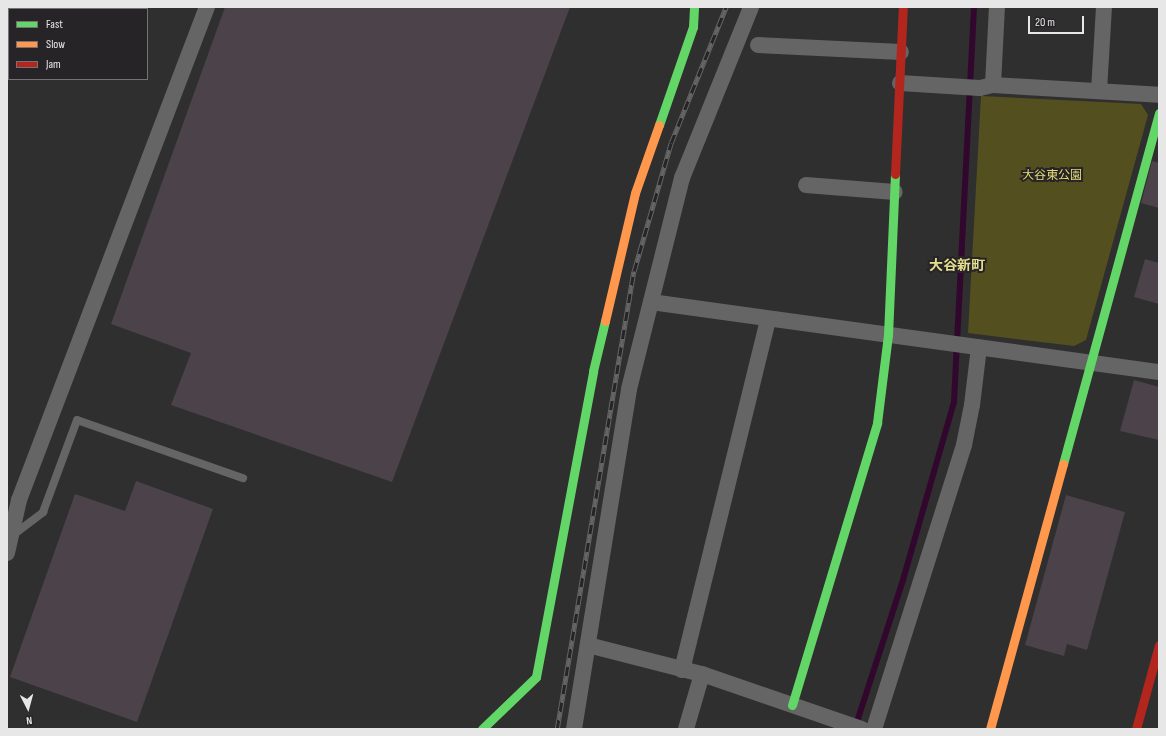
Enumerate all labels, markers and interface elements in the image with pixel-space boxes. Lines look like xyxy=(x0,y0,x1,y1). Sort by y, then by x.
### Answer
legend xyxy=(8,8,148,80)
scale bar xyxy=(1030,8,1086,34)
text: 20 m xyxy=(1035,15,1055,30)
text: Fast xyxy=(46,17,63,32)
text: Slow xyxy=(46,37,65,52)
text: Jam xyxy=(46,57,61,72)
park label: 大谷東公園 xyxy=(1022,169,1082,183)
district label: 大谷新町 xyxy=(929,258,985,274)
north arrow xyxy=(8,688,48,728)
text: N xyxy=(26,714,33,727)

